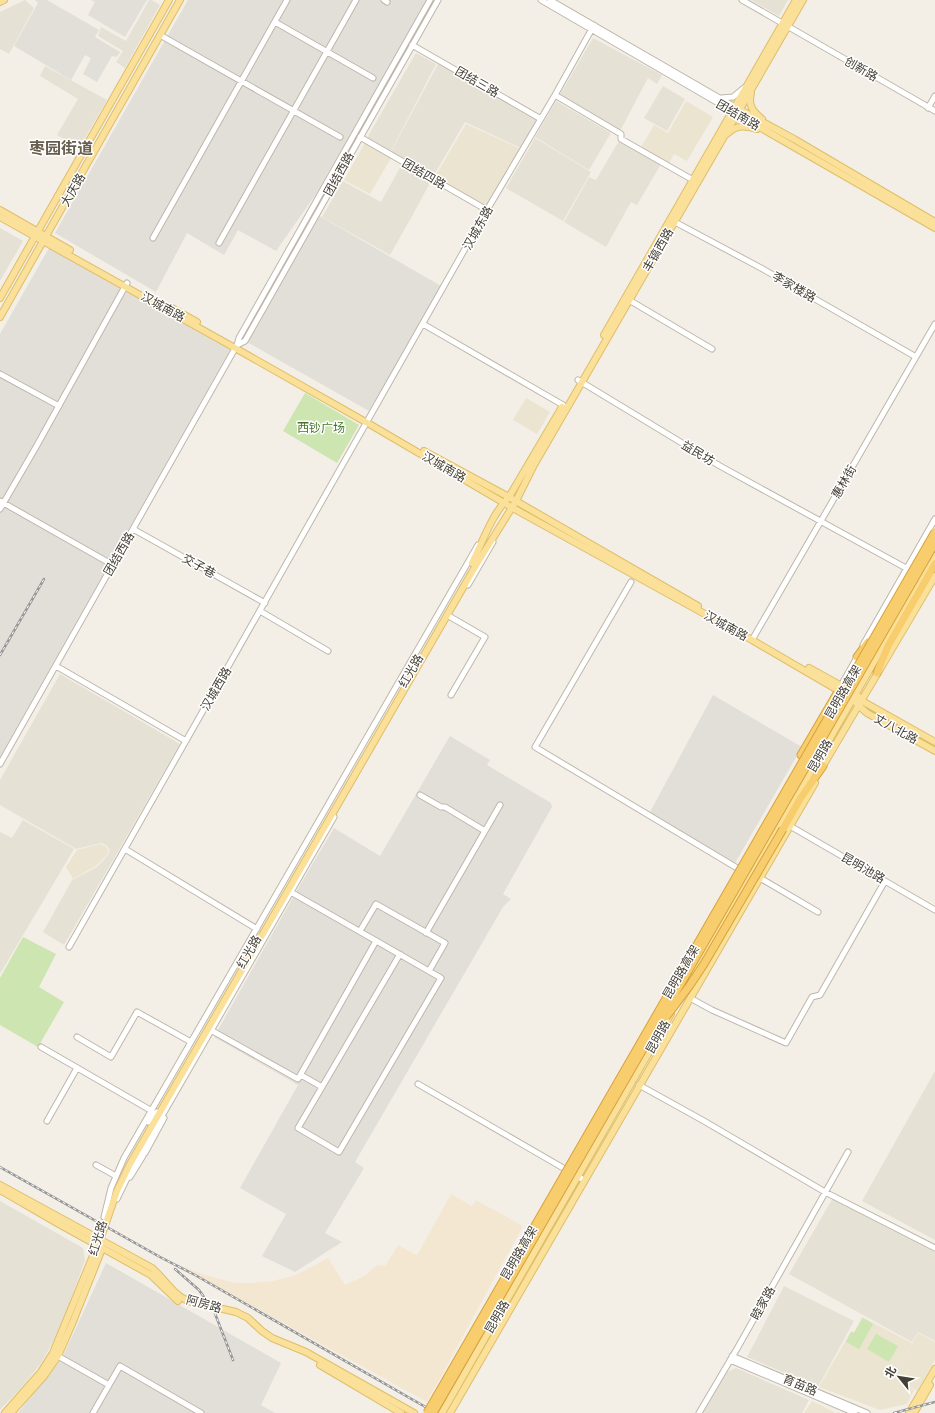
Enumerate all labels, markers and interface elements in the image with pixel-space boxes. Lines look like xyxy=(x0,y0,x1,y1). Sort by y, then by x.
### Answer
street label: 创新路 xyxy=(842,54,880,84)
street label: 团结三路 xyxy=(453,64,501,100)
street label: 团结南路 xyxy=(714,97,762,133)
district label: 枣园街道 xyxy=(29,139,93,158)
street label: 团结西路 xyxy=(321,150,357,198)
street label: 团结四路 xyxy=(400,156,448,192)
street label: 大庆路 xyxy=(58,171,88,209)
street label: 汉城东路 xyxy=(460,204,496,252)
street label: 丰镐西路 xyxy=(640,226,676,274)
street label: 李家楼路 xyxy=(770,269,818,305)
street label: 汉城南路 xyxy=(139,289,187,325)
park label: 西钞广场 xyxy=(297,421,345,435)
street label: 益民坊 xyxy=(679,438,717,468)
street label: 汉城南路 xyxy=(420,449,468,485)
street label: 惠林街 xyxy=(829,463,859,501)
street label: 团结西路 xyxy=(101,530,137,578)
street label: 交子巷 xyxy=(180,551,218,581)
street label: 汉城南路 xyxy=(702,608,750,644)
street label: 红光路 xyxy=(396,652,426,690)
street label: 昆明路高架 xyxy=(822,663,864,721)
street label: 汉城西路 xyxy=(198,665,234,713)
street label: 丈八北路 xyxy=(872,711,920,747)
street label: 昆明路 xyxy=(805,737,835,775)
street label: 昆明池路 xyxy=(839,850,887,886)
street label: 红光路 xyxy=(234,933,264,971)
street label: 昆明路高架 xyxy=(660,943,702,1001)
street label: 昆明路 xyxy=(643,1018,673,1056)
street label: 红光路 xyxy=(86,1219,110,1257)
street label: 昆明路高架 xyxy=(498,1224,540,1282)
street label: 睦家路 xyxy=(748,1284,778,1322)
street label: 阿房路 xyxy=(185,1293,223,1315)
street label: 昆明路 xyxy=(482,1298,512,1336)
north arrow xyxy=(879,1357,919,1397)
text: 北 xyxy=(882,1364,899,1380)
street label: 育苗路 xyxy=(781,1372,819,1398)

